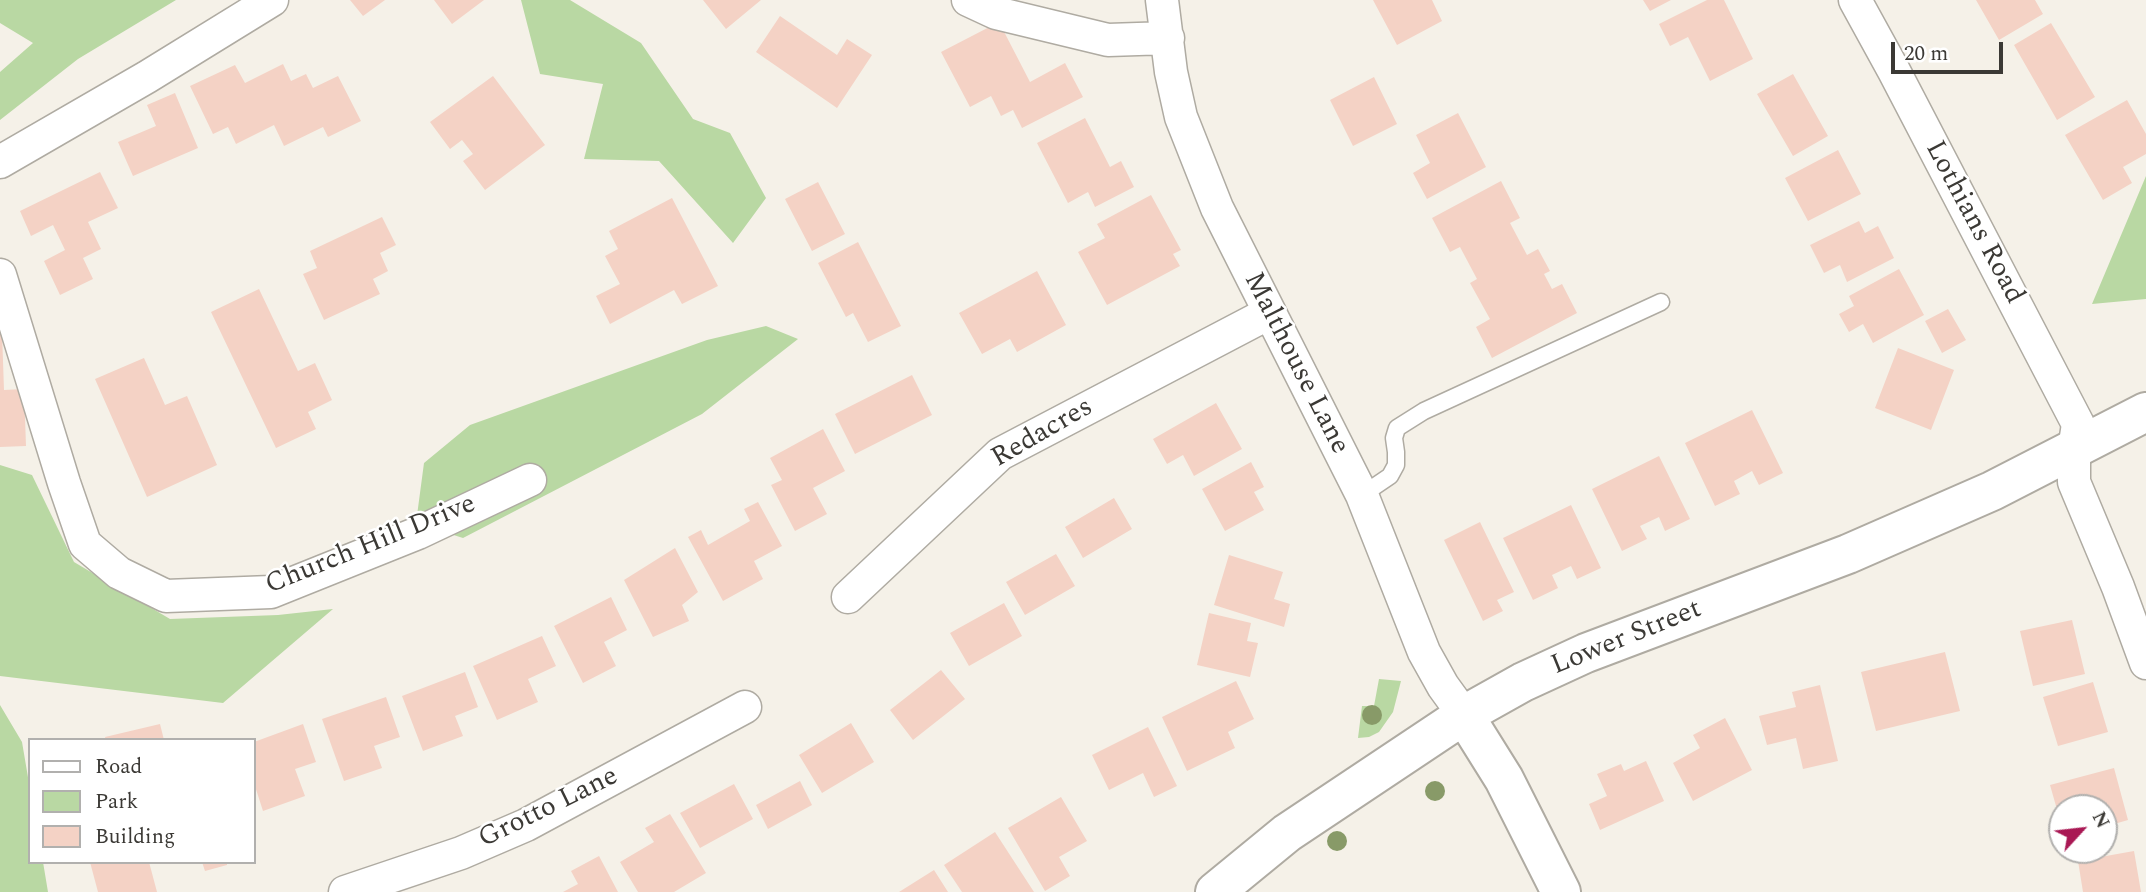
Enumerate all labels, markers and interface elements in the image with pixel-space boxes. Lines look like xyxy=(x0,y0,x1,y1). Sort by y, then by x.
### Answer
scale bar xyxy=(1894,28,2006,72)
text: 20 m xyxy=(1904,38,1948,70)
street label: Lothians Road xyxy=(1916,136,2030,310)
street label: Malthouse Lane xyxy=(1235,267,1355,461)
street label: Redacres xyxy=(986,392,1100,476)
street label: Church Hill Drive xyxy=(261,489,481,603)
street label: Lower Street xyxy=(1547,594,1707,684)
legend xyxy=(28,738,256,864)
text: Road xyxy=(95,751,142,783)
street label: Grotto Lane xyxy=(474,761,624,857)
text: Park xyxy=(95,786,138,818)
north arrow xyxy=(2048,794,2118,864)
text: N xyxy=(2084,807,2117,834)
text: Building xyxy=(95,821,175,853)

